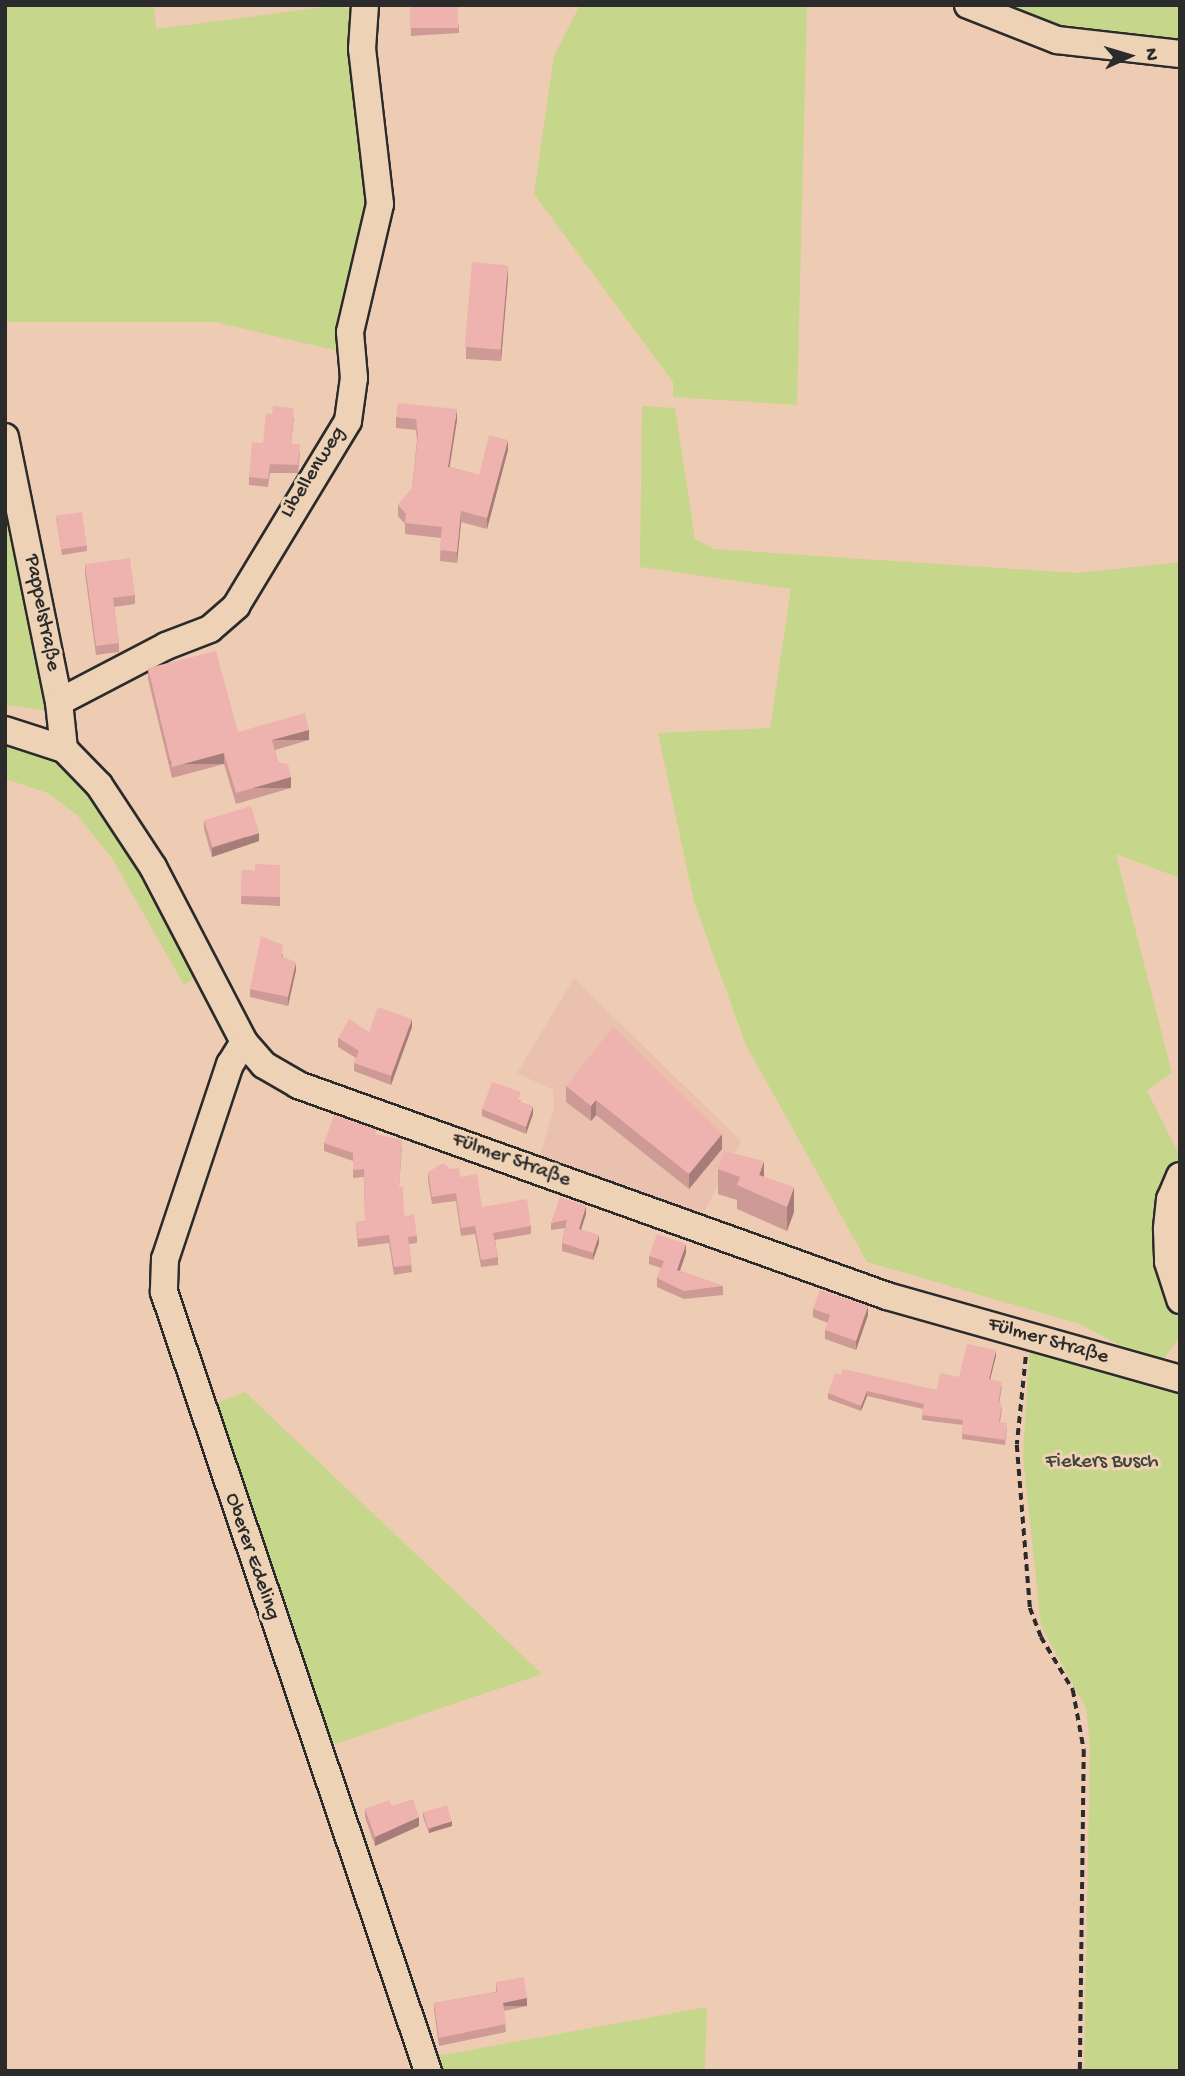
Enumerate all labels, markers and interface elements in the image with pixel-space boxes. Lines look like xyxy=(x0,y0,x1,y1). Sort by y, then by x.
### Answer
north arrow xyxy=(1094,21,1164,91)
text: N xyxy=(1139,48,1162,61)
street label: Libellenweg xyxy=(276,423,352,523)
street label: Pappelstraße xyxy=(17,552,65,674)
street label: Fülmer Straße xyxy=(448,1128,574,1194)
street label: Fülmer Straße xyxy=(985,1313,1111,1371)
park label: Fiekers Busch xyxy=(1045,1450,1159,1476)
street label: Oberer Edeling xyxy=(218,1490,284,1624)

